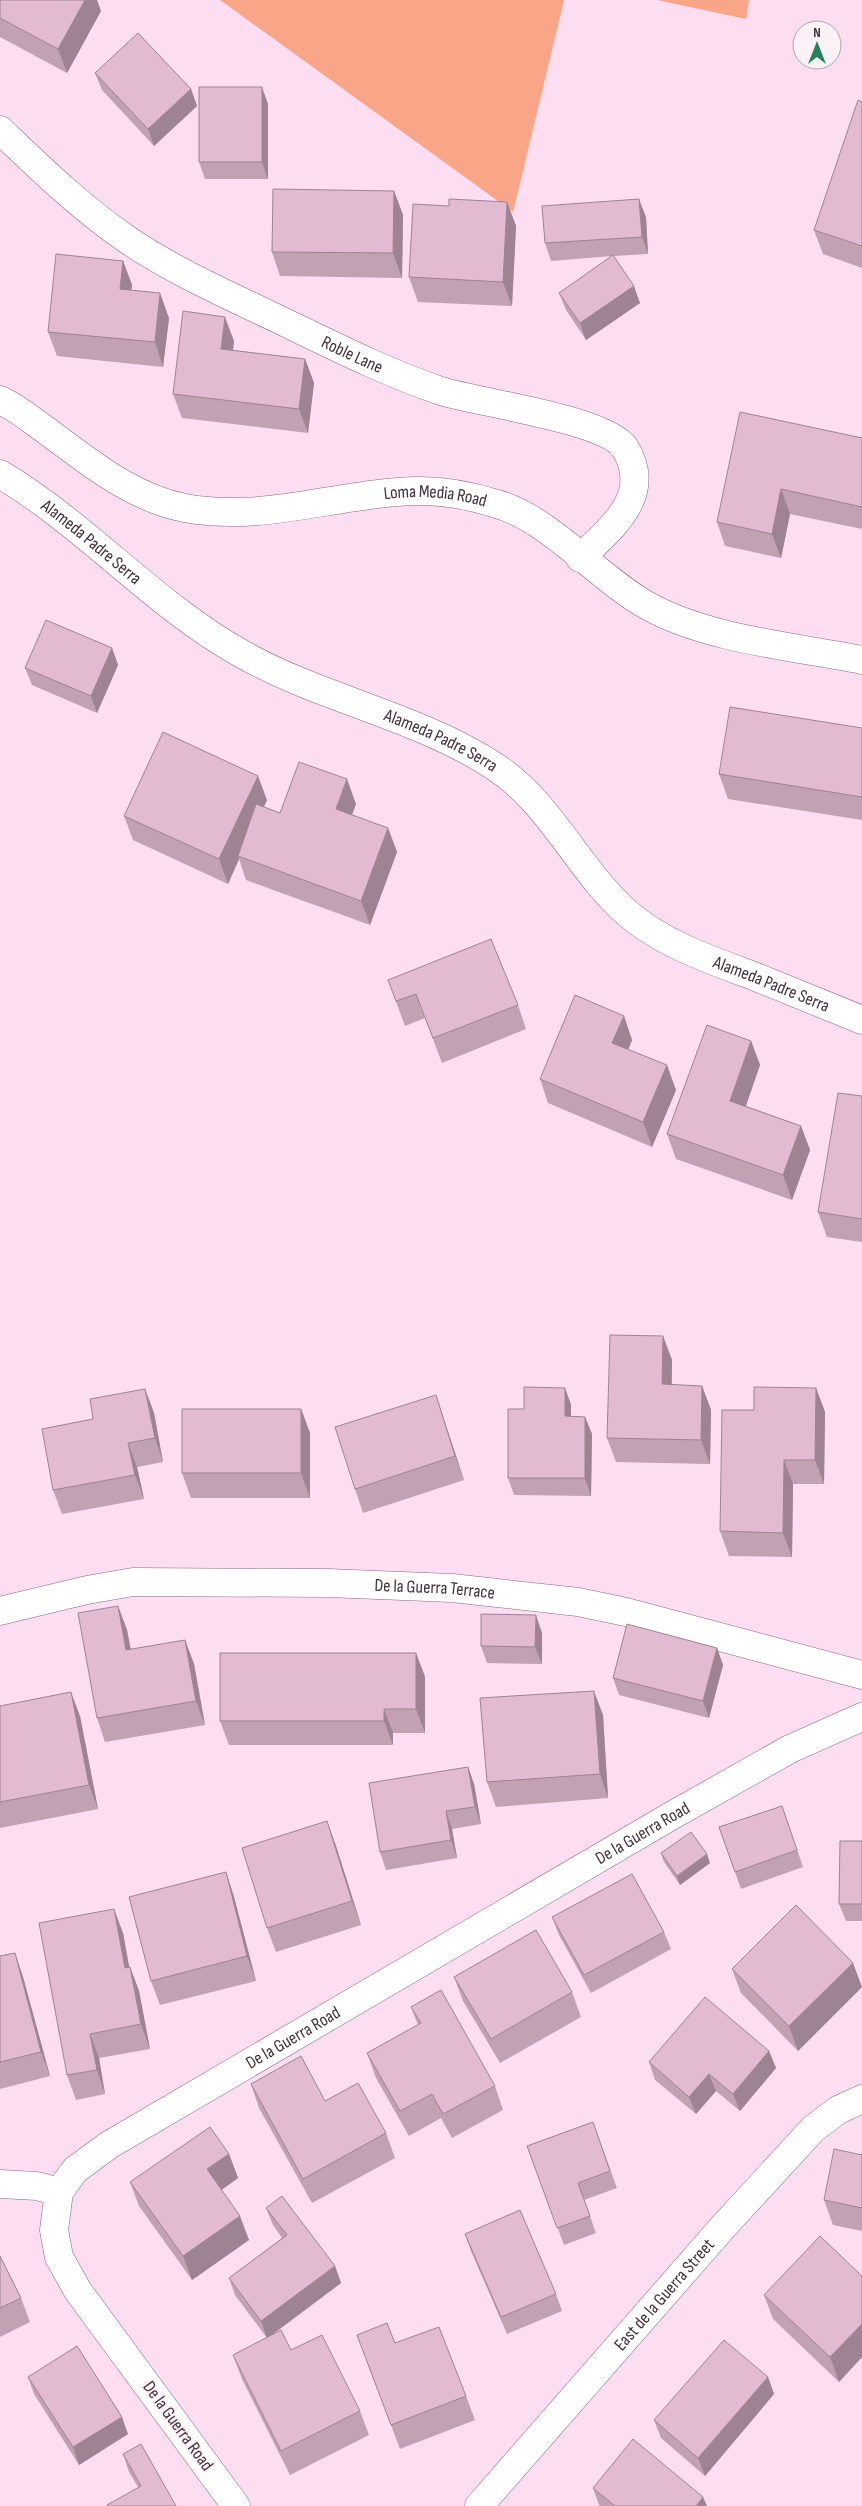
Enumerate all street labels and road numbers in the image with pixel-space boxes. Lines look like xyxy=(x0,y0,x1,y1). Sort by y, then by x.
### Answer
street label: Roble Lane xyxy=(318,331,386,378)
street label: Loma Media Road xyxy=(383,480,489,511)
street label: Alameda Padre Serra xyxy=(37,494,146,589)
street label: Alameda Padre Serra xyxy=(380,704,502,776)
street label: Alameda Padre Serra xyxy=(710,951,833,1016)
street label: De la Guerra Terrace xyxy=(374,1574,496,1603)
street label: De la Guerra Road xyxy=(591,1797,693,1869)
street label: De la Guerra Road xyxy=(242,2002,344,2073)
street label: East de la Guerra Street xyxy=(609,2234,719,2355)
street label: De la Guerra Road xyxy=(138,2377,218,2475)

